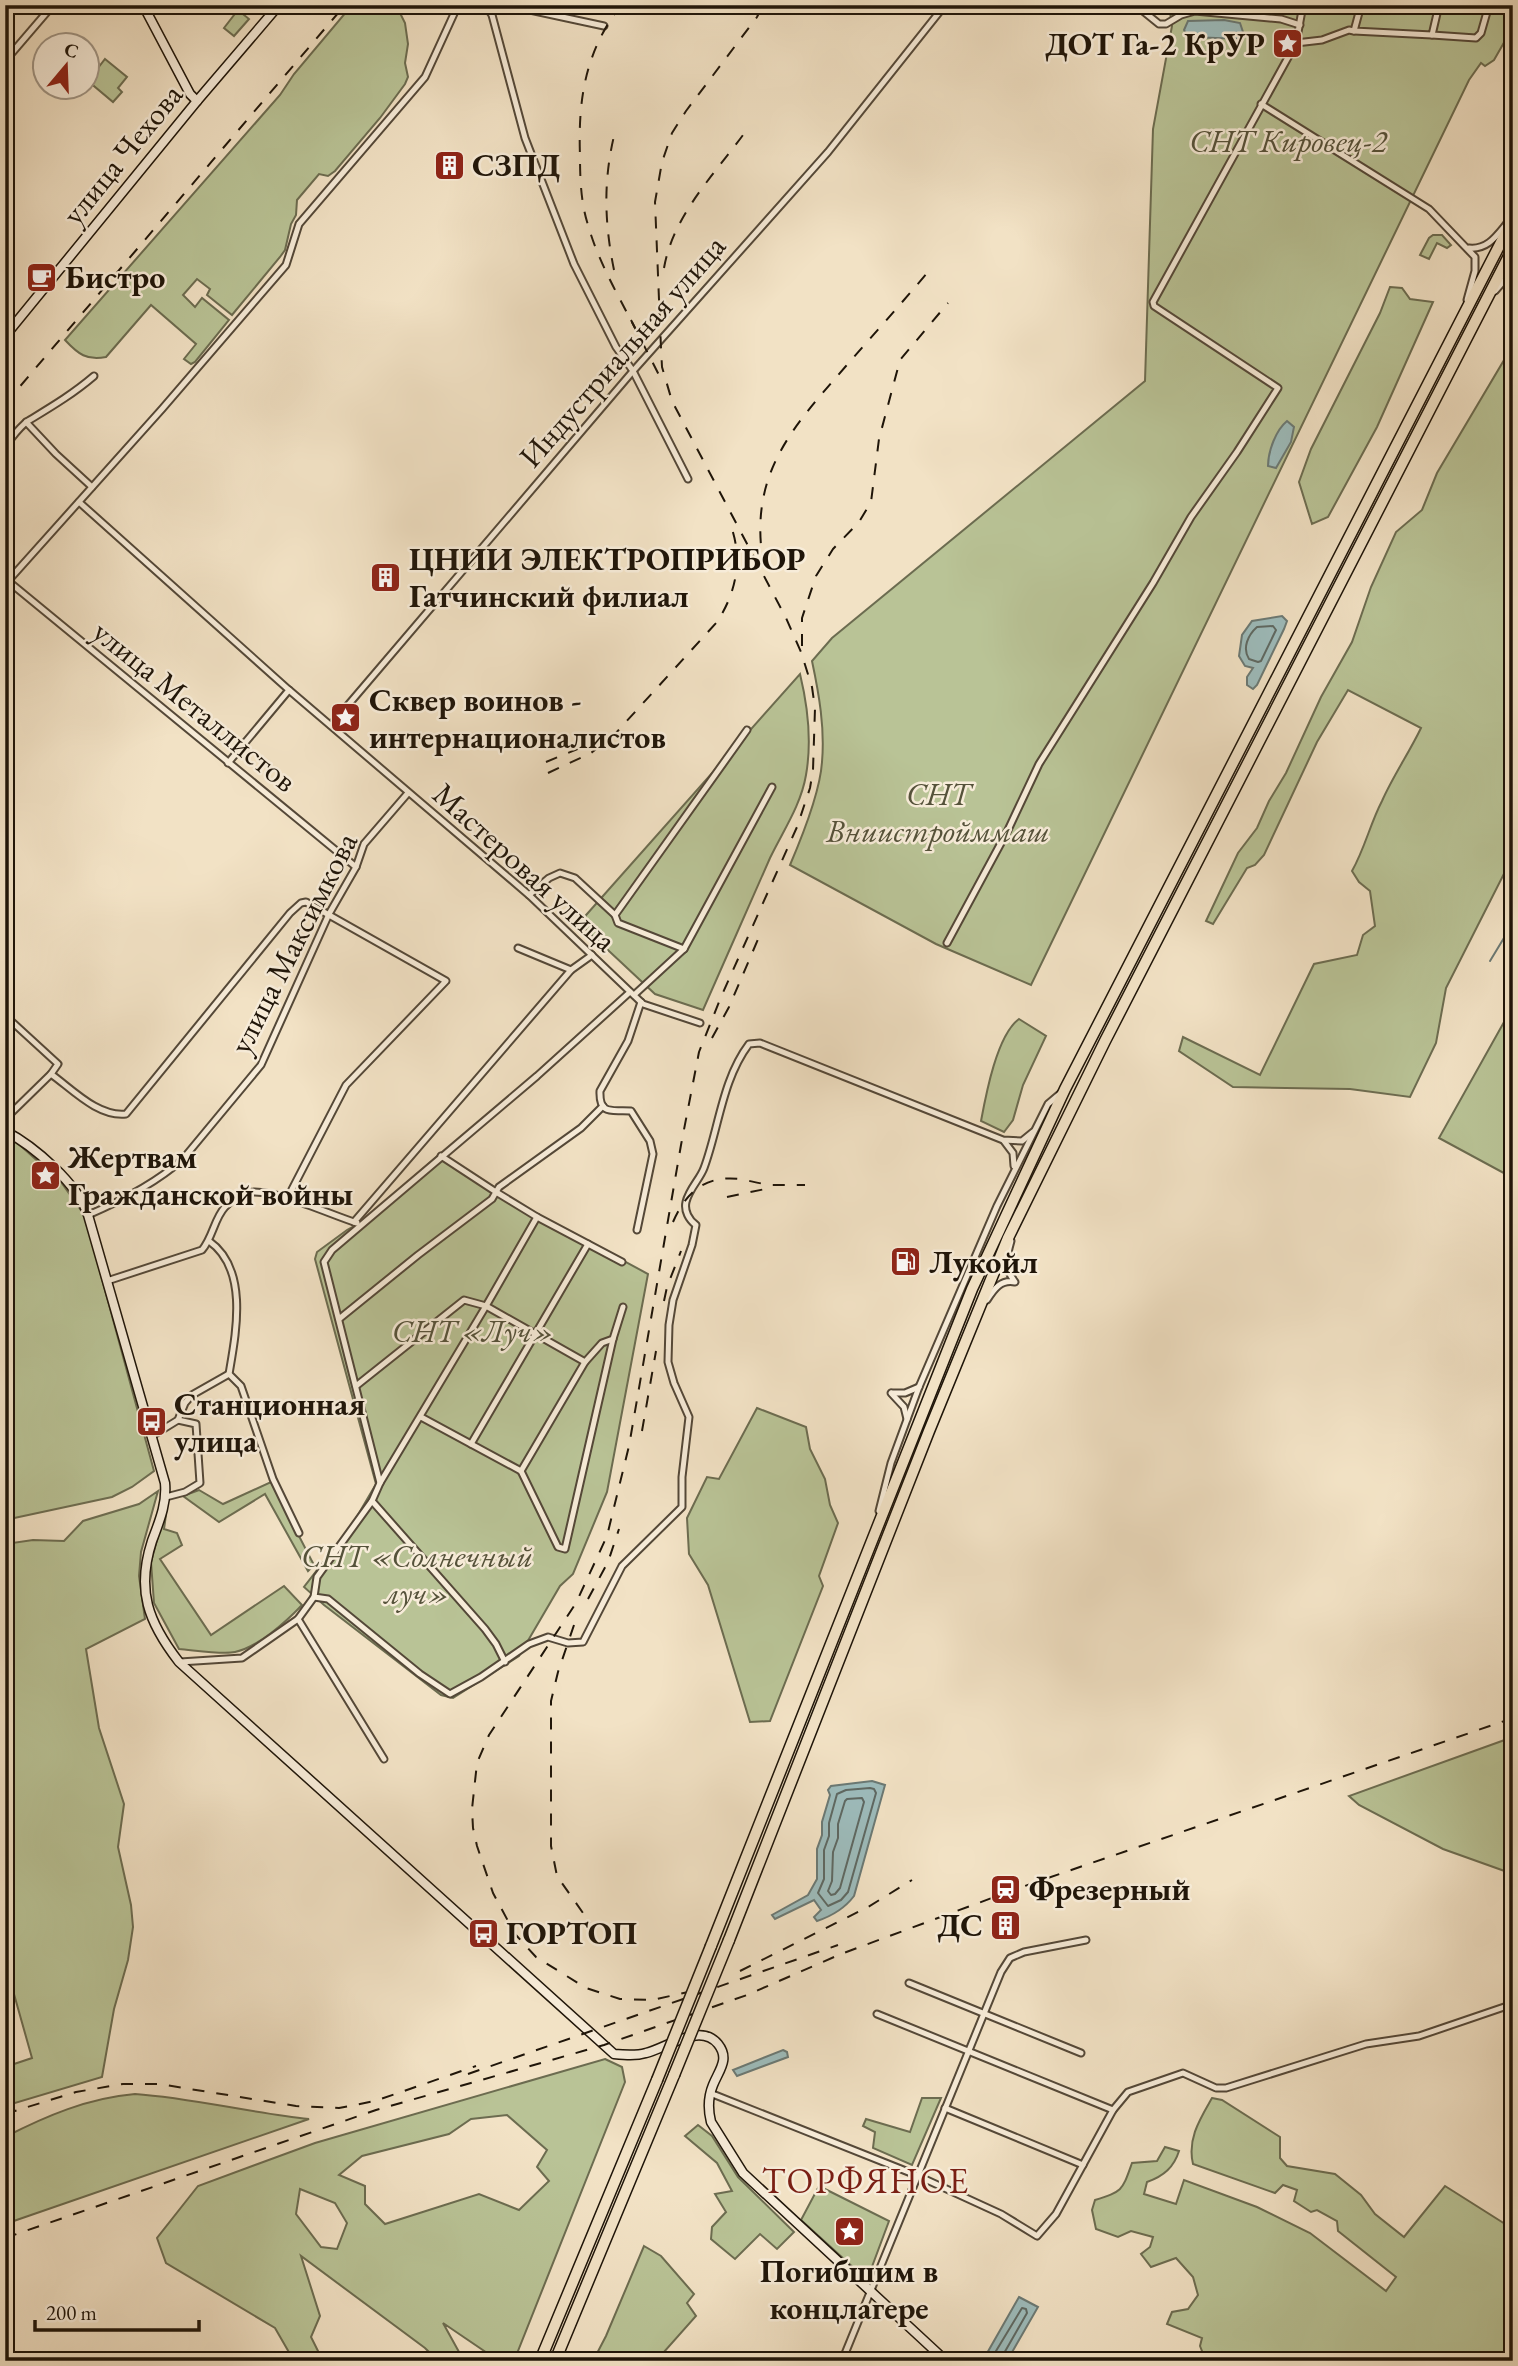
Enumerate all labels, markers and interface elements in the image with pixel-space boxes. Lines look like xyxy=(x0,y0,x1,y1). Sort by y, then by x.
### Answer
place label: ДОТ Га-2 КрУР xyxy=(1045,23,1265,65)
place icon: ДОТ Га-2 КрУР xyxy=(1271,27,1305,61)
north arrow xyxy=(32,32,102,102)
text: С xyxy=(61,36,82,64)
street label: улица Чехова xyxy=(52,75,192,233)
park label: СНТ Кировец-2 xyxy=(1189,120,1388,162)
place label: СЗПД xyxy=(472,144,560,186)
building icon: СЗПД xyxy=(432,148,466,182)
street label: Индустриальная улица xyxy=(509,226,735,476)
place label: Бистро xyxy=(65,256,165,298)
cafe icon: Бистро xyxy=(25,260,59,294)
place label: ЦНИИ ЭЛЕКТРОПРИБОР Гатчинский филиал xyxy=(409,538,805,617)
building icon: ЦНИИ ЭЛЕКТРОПРИБОР Гатчинский филиал xyxy=(369,560,403,594)
street label: улица Металлистов xyxy=(84,611,306,801)
place label: Сквер воинов - интернационалистов xyxy=(369,679,666,758)
place icon: Сквер воинов - интернационалистов xyxy=(329,701,363,735)
street label: Мастеровая улица xyxy=(424,773,626,961)
park label: СНТ Вниистройммаш xyxy=(825,773,1050,852)
street label: улица Максимкова xyxy=(219,825,367,1061)
place label: Жертвам Гражданской войны xyxy=(67,1136,353,1215)
place icon: Жертвам Гражданской войны xyxy=(28,1158,62,1192)
place label: Лукойл xyxy=(929,1241,1038,1283)
fuel station icon: Лукойл xyxy=(889,1245,923,1279)
park label: СНТ «Луч» xyxy=(392,1310,554,1352)
place label: Станционная улица xyxy=(174,1383,365,1462)
bus stop icon: Станционная улица xyxy=(134,1405,168,1439)
park label: СНТ «Солнечный луч» xyxy=(301,1535,533,1614)
place label: Фрезерный xyxy=(1029,1868,1190,1910)
station icon: Фрезерный xyxy=(989,1872,1023,1906)
place label: ДС xyxy=(937,1904,983,1946)
building icon: ДС xyxy=(989,1908,1023,1942)
place label: ГОРТОП xyxy=(506,1912,637,1954)
bus stop icon: ГОРТОП xyxy=(466,1916,500,1950)
district label: ТОРФЯНОЕ xyxy=(762,2158,970,2203)
place icon: Погибшим в концлагере xyxy=(832,2215,866,2249)
place label: Погибшим в концлагере xyxy=(760,2250,938,2329)
scale bar xyxy=(35,2289,200,2333)
text: 200 m xyxy=(46,2299,97,2326)

